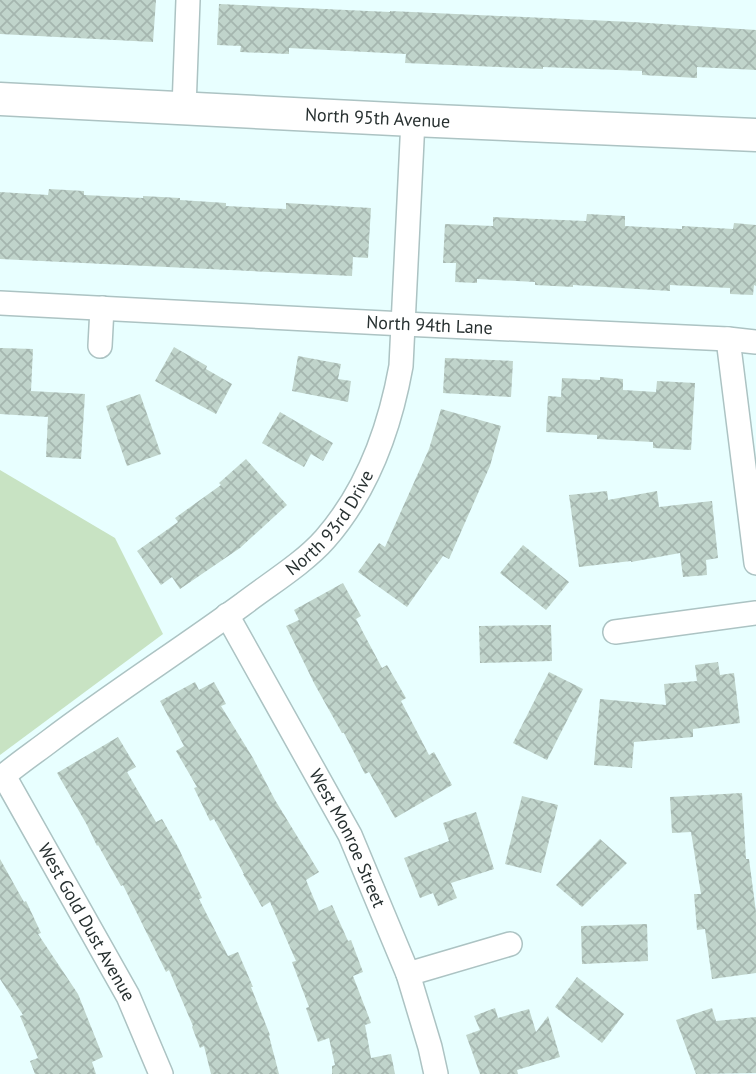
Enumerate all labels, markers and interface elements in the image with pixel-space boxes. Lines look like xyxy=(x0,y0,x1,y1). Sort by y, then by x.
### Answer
street label: North 95th Avenue xyxy=(304,103,451,133)
street label: North 94th Lane xyxy=(366,310,493,339)
street label: North 93rd Drive xyxy=(281,466,378,580)
street label: West Monroe Street xyxy=(304,765,391,911)
street label: West Gold Dust Avenue xyxy=(33,839,141,1005)

